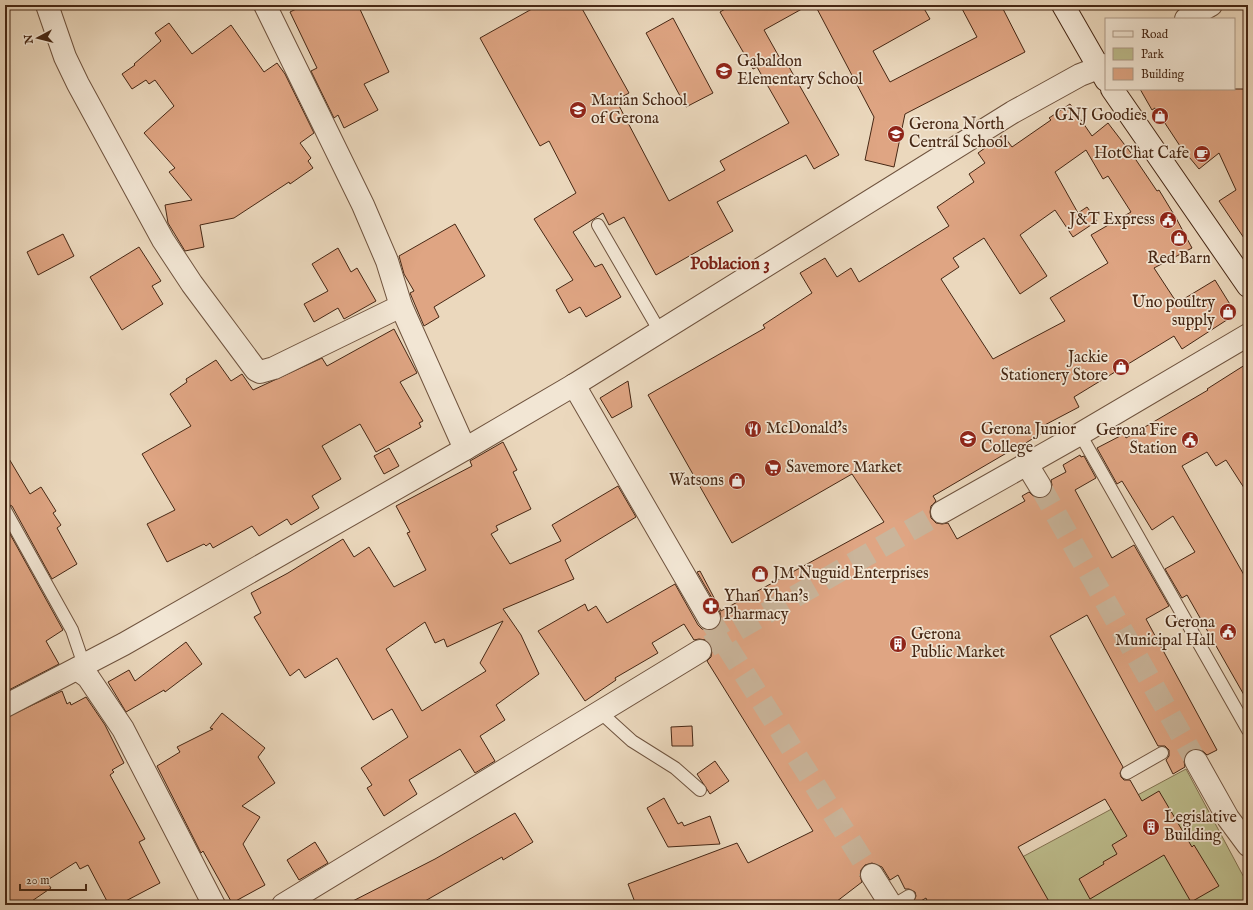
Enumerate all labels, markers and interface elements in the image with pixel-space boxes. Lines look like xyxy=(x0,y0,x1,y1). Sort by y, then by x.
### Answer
north arrow xyxy=(18,18,58,58)
legend xyxy=(1105,18,1235,90)
text: Road xyxy=(1141,27,1169,42)
text: N xyxy=(21,33,37,46)
text: Park xyxy=(1141,47,1164,62)
place label: Gabaldon Elementary School xyxy=(737,52,863,90)
school or university icon: Gabaldon Elementary School xyxy=(714,61,734,81)
text: Building xyxy=(1141,67,1185,82)
place label: Marian School of Gerona xyxy=(591,91,688,129)
school or university icon: Marian School of Gerona xyxy=(568,100,588,120)
place label: GNJ Goodies xyxy=(1055,106,1147,126)
shop icon: GNJ Goodies xyxy=(1150,106,1170,126)
place label: Gerona North Central School xyxy=(909,115,1008,153)
school or university icon: Gerona North Central School xyxy=(886,124,906,144)
place label: HotChat Cafe xyxy=(1094,144,1189,164)
cafe icon: HotChat Cafe xyxy=(1192,144,1212,164)
place label: J&T Express xyxy=(1067,210,1155,230)
public building icon: J&T Express xyxy=(1158,210,1178,230)
shop icon: Red Barn xyxy=(1169,228,1189,248)
place label: Red Barn xyxy=(1147,249,1211,269)
district label: Poblacion 3 xyxy=(690,254,770,275)
place label: Uno poultry supply xyxy=(1132,293,1215,331)
shop icon: Uno poultry supply xyxy=(1218,302,1238,322)
place label: Jackie Stationery Store xyxy=(1001,348,1108,386)
shop icon: Jackie Stationery Store xyxy=(1111,357,1131,377)
restaurant icon: McDonald's xyxy=(743,419,763,439)
place label: McDonald's xyxy=(766,419,848,439)
place label: Gerona Junior College xyxy=(981,420,1076,458)
place label: Gerona Fire Station xyxy=(1096,421,1177,459)
school or university icon: Gerona Junior College xyxy=(958,429,978,449)
public building icon: Gerona Fire Station xyxy=(1180,430,1200,450)
supermarket icon: Savemore Market xyxy=(763,458,783,478)
place label: Savemore Market xyxy=(786,458,902,478)
place label: Watsons xyxy=(669,471,724,491)
shop icon: Watsons xyxy=(727,471,747,491)
shop icon: JM Nuguid Enterprises xyxy=(750,564,770,584)
place label: JM Nuguid Enterprises xyxy=(771,564,929,584)
place label: Yhan Yhan's Pharmacy xyxy=(724,587,809,625)
pharmacy icon: Yhan Yhan's Pharmacy xyxy=(701,596,721,616)
place label: Gerona Municipal Hall xyxy=(1115,613,1216,651)
public building icon: Gerona Municipal Hall xyxy=(1218,622,1238,642)
place label: Gerona Public Market xyxy=(911,625,1006,663)
building icon: Gerona Public Market xyxy=(888,634,908,654)
place label: Legislative Building xyxy=(1164,808,1237,846)
building icon: Legislative Building xyxy=(1141,817,1161,837)
scale bar xyxy=(20,866,86,892)
text: 20 m xyxy=(26,873,49,888)

